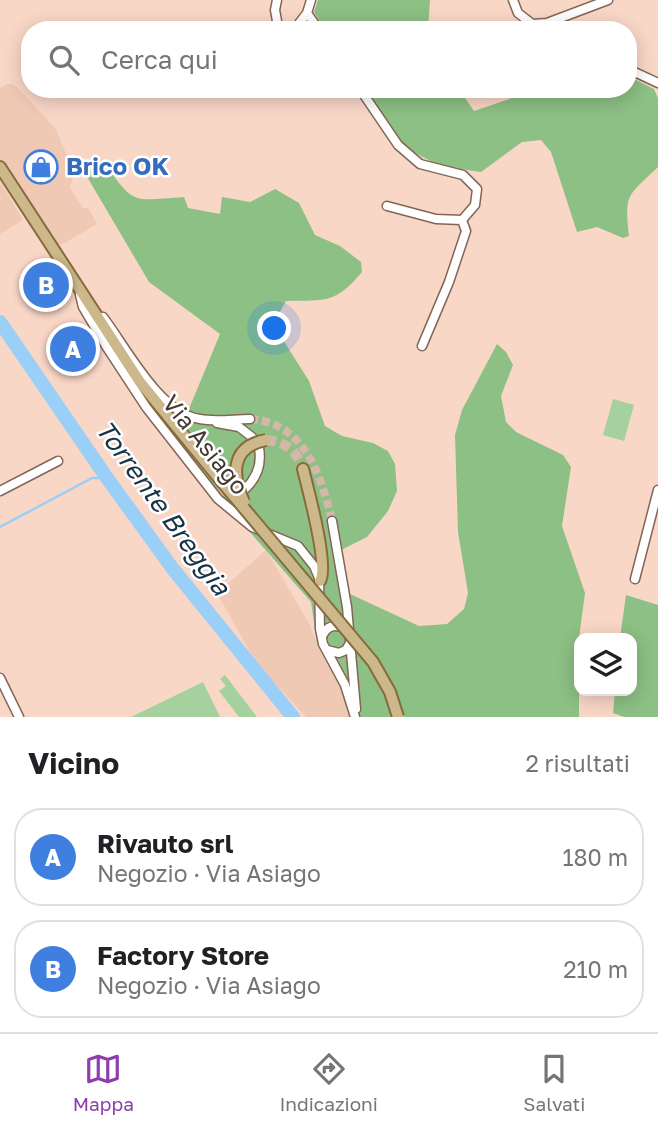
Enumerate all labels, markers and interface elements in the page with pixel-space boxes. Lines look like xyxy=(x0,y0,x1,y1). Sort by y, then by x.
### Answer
search box xyxy=(21,21,637,98)
icon: search xyxy=(45,41,83,79)
text: Cerca qui xyxy=(101,44,218,75)
shop icon: Brico OK xyxy=(22,148,60,186)
place label: Brico OK xyxy=(66,151,170,180)
pin: B xyxy=(23,259,69,311)
your location xyxy=(257,311,291,345)
pin: A xyxy=(50,323,96,375)
street label: Via Asiago xyxy=(157,388,255,500)
water label: Torrente Breggia xyxy=(90,414,238,602)
map controls xyxy=(574,633,637,696)
button: layers xyxy=(574,633,637,696)
text: Vicino xyxy=(28,745,119,781)
text: 2 risultati xyxy=(525,749,630,777)
text: Rivauto srl xyxy=(97,828,233,859)
text: A xyxy=(45,843,61,871)
text: 180 m xyxy=(562,843,628,871)
text: Negozio · Via Asiago xyxy=(97,859,321,887)
text: Factory Store xyxy=(97,940,269,971)
text: B xyxy=(45,955,61,983)
text: 210 m xyxy=(563,955,628,983)
text: Negozio · Via Asiago xyxy=(97,971,321,999)
tab: Mappa xyxy=(73,1050,134,1115)
tab: Indicazioni xyxy=(279,1050,378,1115)
tab: Salvati xyxy=(523,1050,585,1115)

